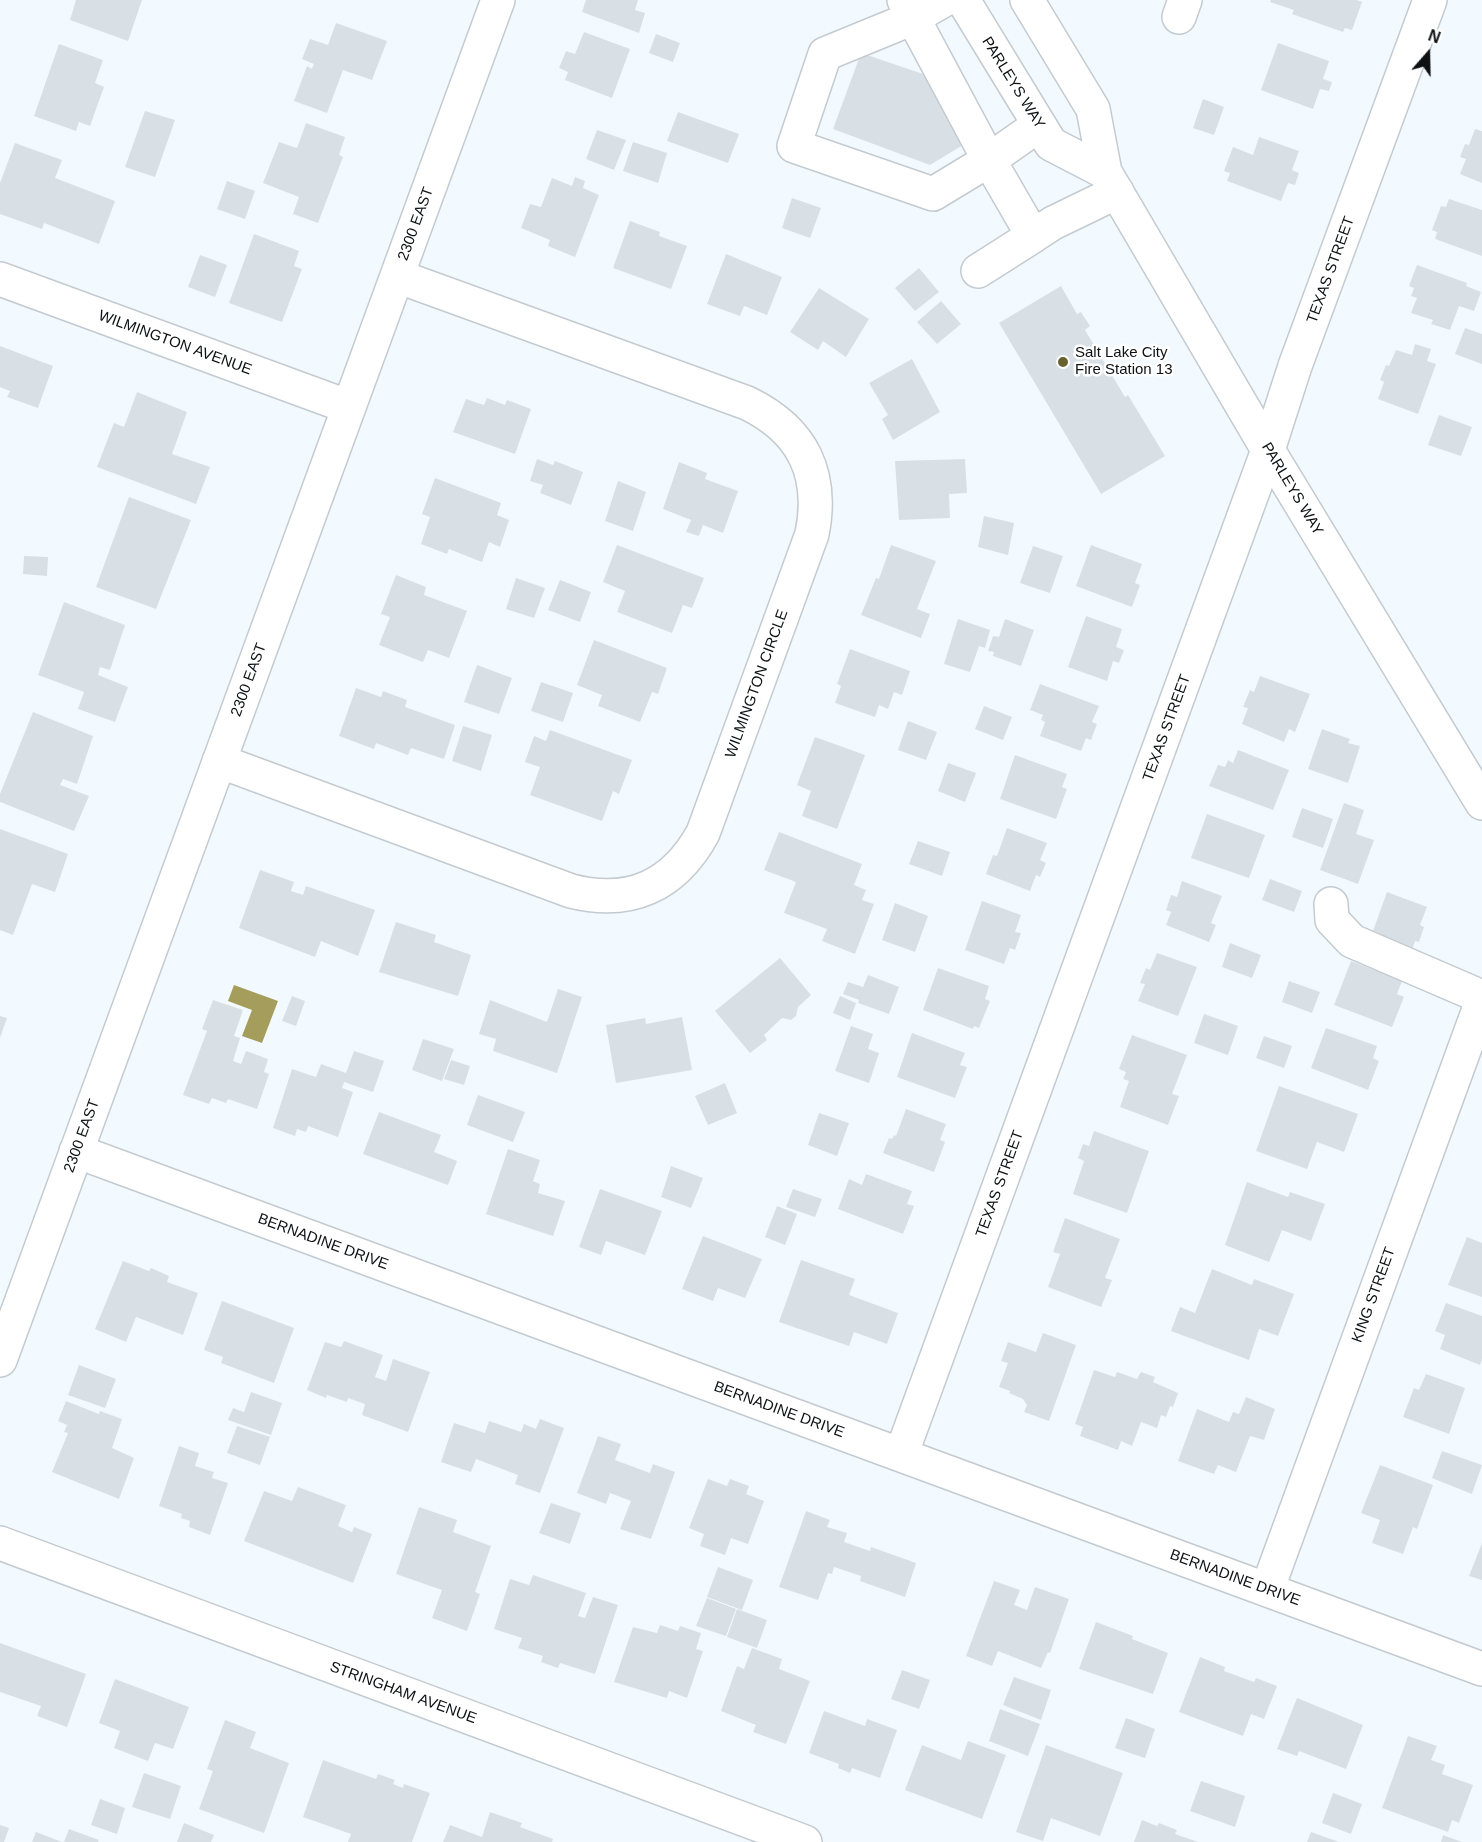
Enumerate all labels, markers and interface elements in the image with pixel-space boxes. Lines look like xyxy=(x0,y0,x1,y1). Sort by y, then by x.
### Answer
north arrow xyxy=(1398,24,1458,84)
text: N xyxy=(1426,27,1443,47)
street label: PARLEYS WAY xyxy=(978,34,1048,132)
street label: 2300 EAST xyxy=(394,185,438,263)
street label: TEXAS STREET xyxy=(1303,214,1359,326)
street label: WILMINGTON AVENUE xyxy=(96,307,254,379)
place label: Salt Lake City Fire Station 13 xyxy=(1075,344,1173,379)
marker: Salt Lake City Fire Station 13 xyxy=(1056,355,1070,369)
street label: PARLEYS WAY xyxy=(1257,439,1327,539)
street label: WILMINGTON CIRCLE xyxy=(722,607,792,761)
street label: 2300 EAST xyxy=(227,641,271,719)
street label: TEXAS STREET xyxy=(1139,672,1195,784)
street label: 2300 EAST xyxy=(60,1097,104,1175)
street label: TEXAS STREET xyxy=(972,1128,1028,1240)
street label: BERNADINE DRIVE xyxy=(255,1210,391,1274)
street label: KING STREET xyxy=(1348,1245,1400,1345)
street label: BERNADINE DRIVE xyxy=(711,1378,847,1442)
street label: BERNADINE DRIVE xyxy=(1167,1546,1303,1610)
street label: STRINGHAM AVENUE xyxy=(327,1658,479,1728)

